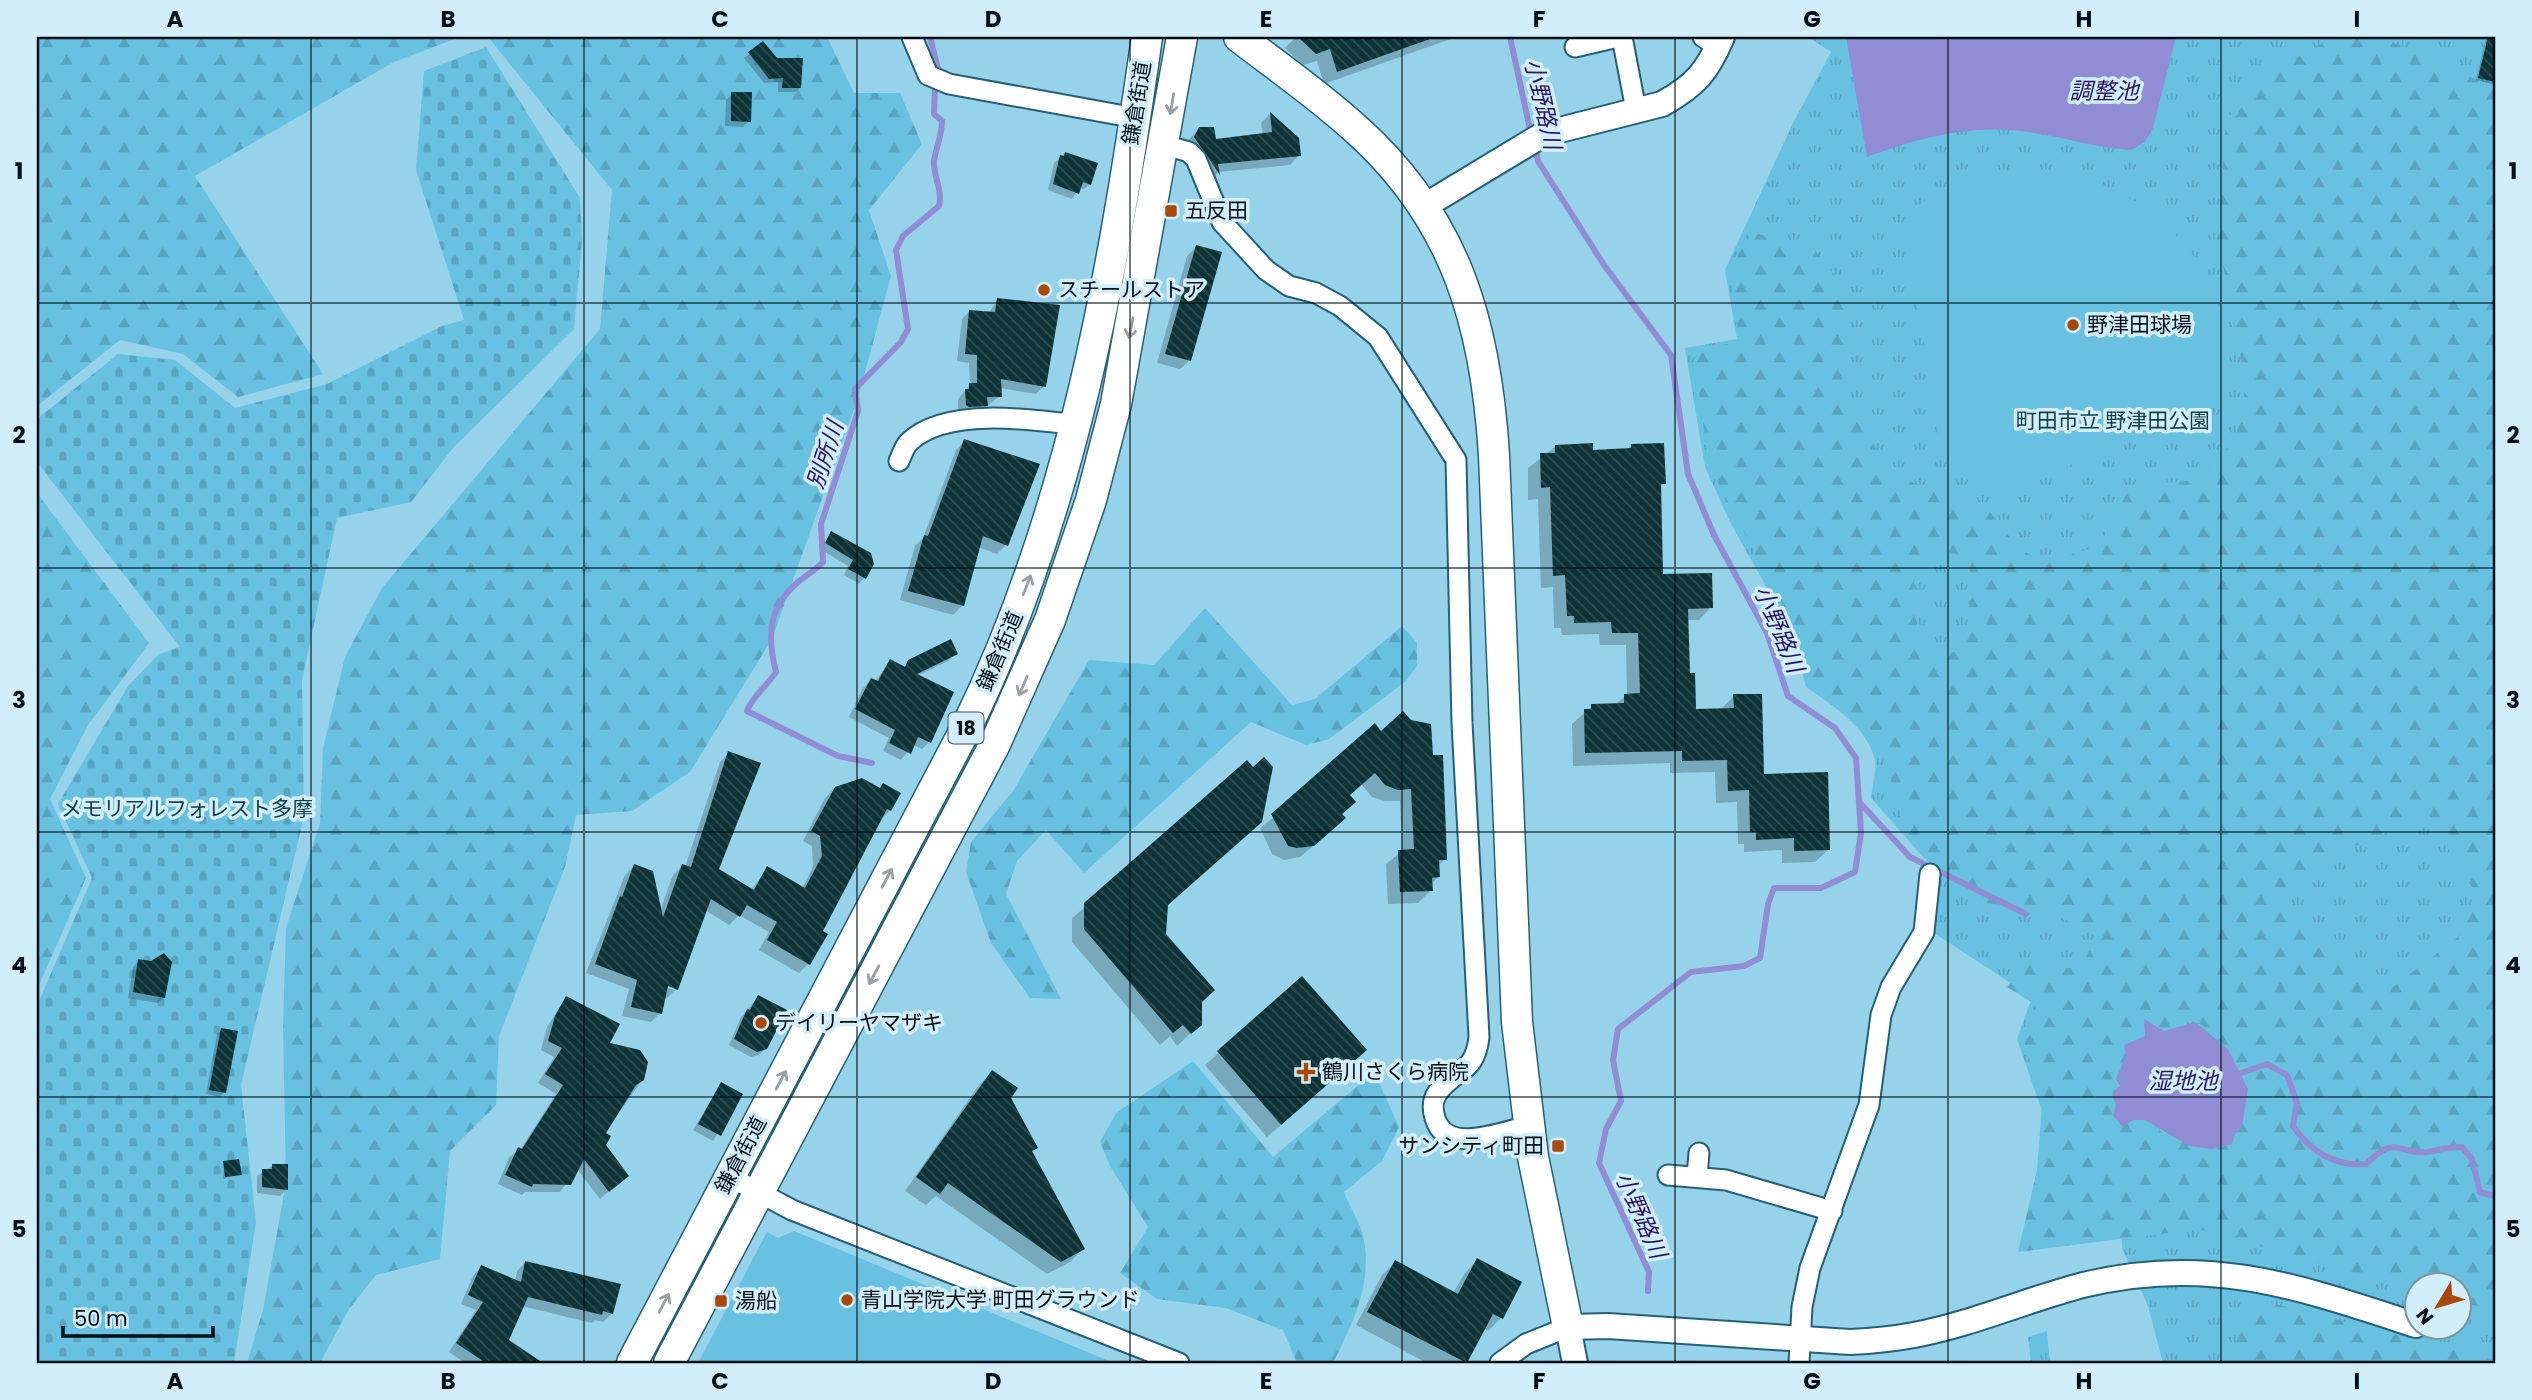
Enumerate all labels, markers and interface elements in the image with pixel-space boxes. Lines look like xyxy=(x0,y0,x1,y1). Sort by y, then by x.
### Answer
text: A xyxy=(167,3,184,35)
text: B xyxy=(440,3,456,35)
text: C xyxy=(711,3,729,35)
text: D xyxy=(985,3,1001,35)
text: E xyxy=(1260,3,1272,35)
text: F xyxy=(1533,3,1545,35)
text: G xyxy=(1803,3,1821,35)
text: H xyxy=(2076,3,2092,35)
text: I xyxy=(2354,3,2360,35)
water label: 小野路川 xyxy=(1517,56,1570,155)
street label: 鎌倉街道 xyxy=(1116,59,1157,147)
water label: 調整池 xyxy=(2070,75,2141,107)
one-way arrow xyxy=(1165,92,1178,115)
text: 1 xyxy=(15,155,23,187)
text: 1 xyxy=(2509,155,2517,187)
place label: 五反田 xyxy=(1185,196,1248,225)
marker: 五反田 xyxy=(1163,203,1179,219)
place label: スチールストア xyxy=(1058,275,1205,304)
marker: スチールストア xyxy=(1036,282,1052,298)
place label: 野津田球場 xyxy=(2087,310,2192,339)
one-way arrow xyxy=(1124,316,1137,339)
marker: 野津田球場 xyxy=(2065,317,2081,333)
park label: 町田市立 野津田公園 xyxy=(2016,406,2210,435)
water label: 別所川 xyxy=(799,414,852,493)
text: 2 xyxy=(12,419,26,451)
text: 2 xyxy=(2506,419,2520,451)
one-way arrow xyxy=(1022,575,1035,597)
water label: 小野路川 xyxy=(1746,580,1813,680)
street label: 鎌倉街道 xyxy=(970,606,1029,695)
one-way arrow xyxy=(1016,674,1029,696)
text: 3 xyxy=(12,684,26,716)
text: 3 xyxy=(2506,684,2520,716)
road number: 18 xyxy=(948,712,984,744)
park label: メモリアルフォレスト多摩 xyxy=(61,794,313,823)
one-way arrow xyxy=(881,868,894,889)
text: 4 xyxy=(11,949,27,981)
text: 4 xyxy=(2505,949,2521,981)
one-way arrow xyxy=(866,964,880,985)
place label: デイリーヤマザキ xyxy=(775,1008,943,1037)
marker: デイリーヤマザキ xyxy=(753,1015,769,1031)
place label: 鶴川さくら病院 xyxy=(1322,1057,1469,1086)
marker: 鶴川さくら病院 xyxy=(1296,1062,1316,1082)
water label: 湿地池 xyxy=(2149,1065,2220,1097)
one-way arrow xyxy=(775,1070,788,1091)
street label: 鎌倉街道 xyxy=(708,1111,773,1199)
place label: サンシティ町田 xyxy=(1398,1131,1544,1160)
marker: サンシティ町田 xyxy=(1550,1138,1566,1154)
water label: 小野路川 xyxy=(1608,1166,1676,1266)
text: 5 xyxy=(12,1213,26,1245)
text: 5 xyxy=(2506,1213,2520,1245)
north arrow xyxy=(2402,1270,2472,1340)
place label: 青山学院大学 町田グラウンド xyxy=(861,1285,1140,1314)
place label: 湯船 xyxy=(735,1286,777,1315)
marker: 青山学院大学 町田グラウンド xyxy=(839,1292,855,1308)
one-way arrow xyxy=(658,1293,671,1314)
marker: 湯船 xyxy=(713,1293,729,1309)
scale bar xyxy=(63,1295,214,1339)
text: N xyxy=(2410,1302,2440,1330)
text: 50 m xyxy=(74,1304,128,1333)
text: A xyxy=(167,1365,184,1397)
text: B xyxy=(440,1365,456,1397)
text: C xyxy=(711,1365,729,1397)
text: D xyxy=(985,1365,1001,1397)
text: E xyxy=(1260,1365,1272,1397)
text: F xyxy=(1533,1365,1545,1397)
text: G xyxy=(1803,1365,1821,1397)
text: H xyxy=(2076,1365,2092,1397)
text: I xyxy=(2354,1365,2360,1397)

